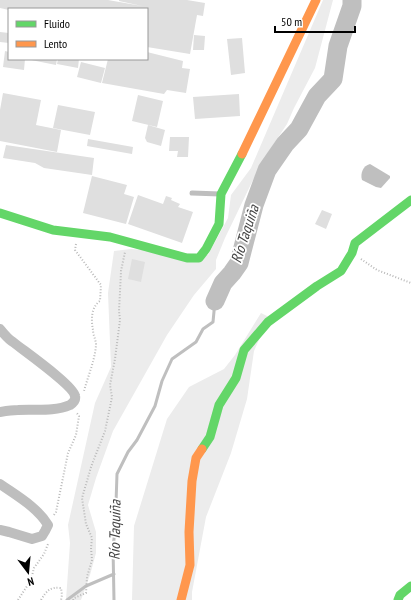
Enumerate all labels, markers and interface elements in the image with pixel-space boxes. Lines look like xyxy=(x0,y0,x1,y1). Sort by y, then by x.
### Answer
legend xyxy=(8,8,148,60)
scale bar xyxy=(275,8,355,34)
text: 50 m xyxy=(281,14,302,29)
text: Fluido xyxy=(44,16,70,31)
text: Lento xyxy=(44,36,67,51)
water label: Río Taquiña xyxy=(226,201,263,265)
water label: Río Taquiña xyxy=(104,499,125,560)
north arrow xyxy=(8,552,48,592)
text: N xyxy=(26,574,36,589)

